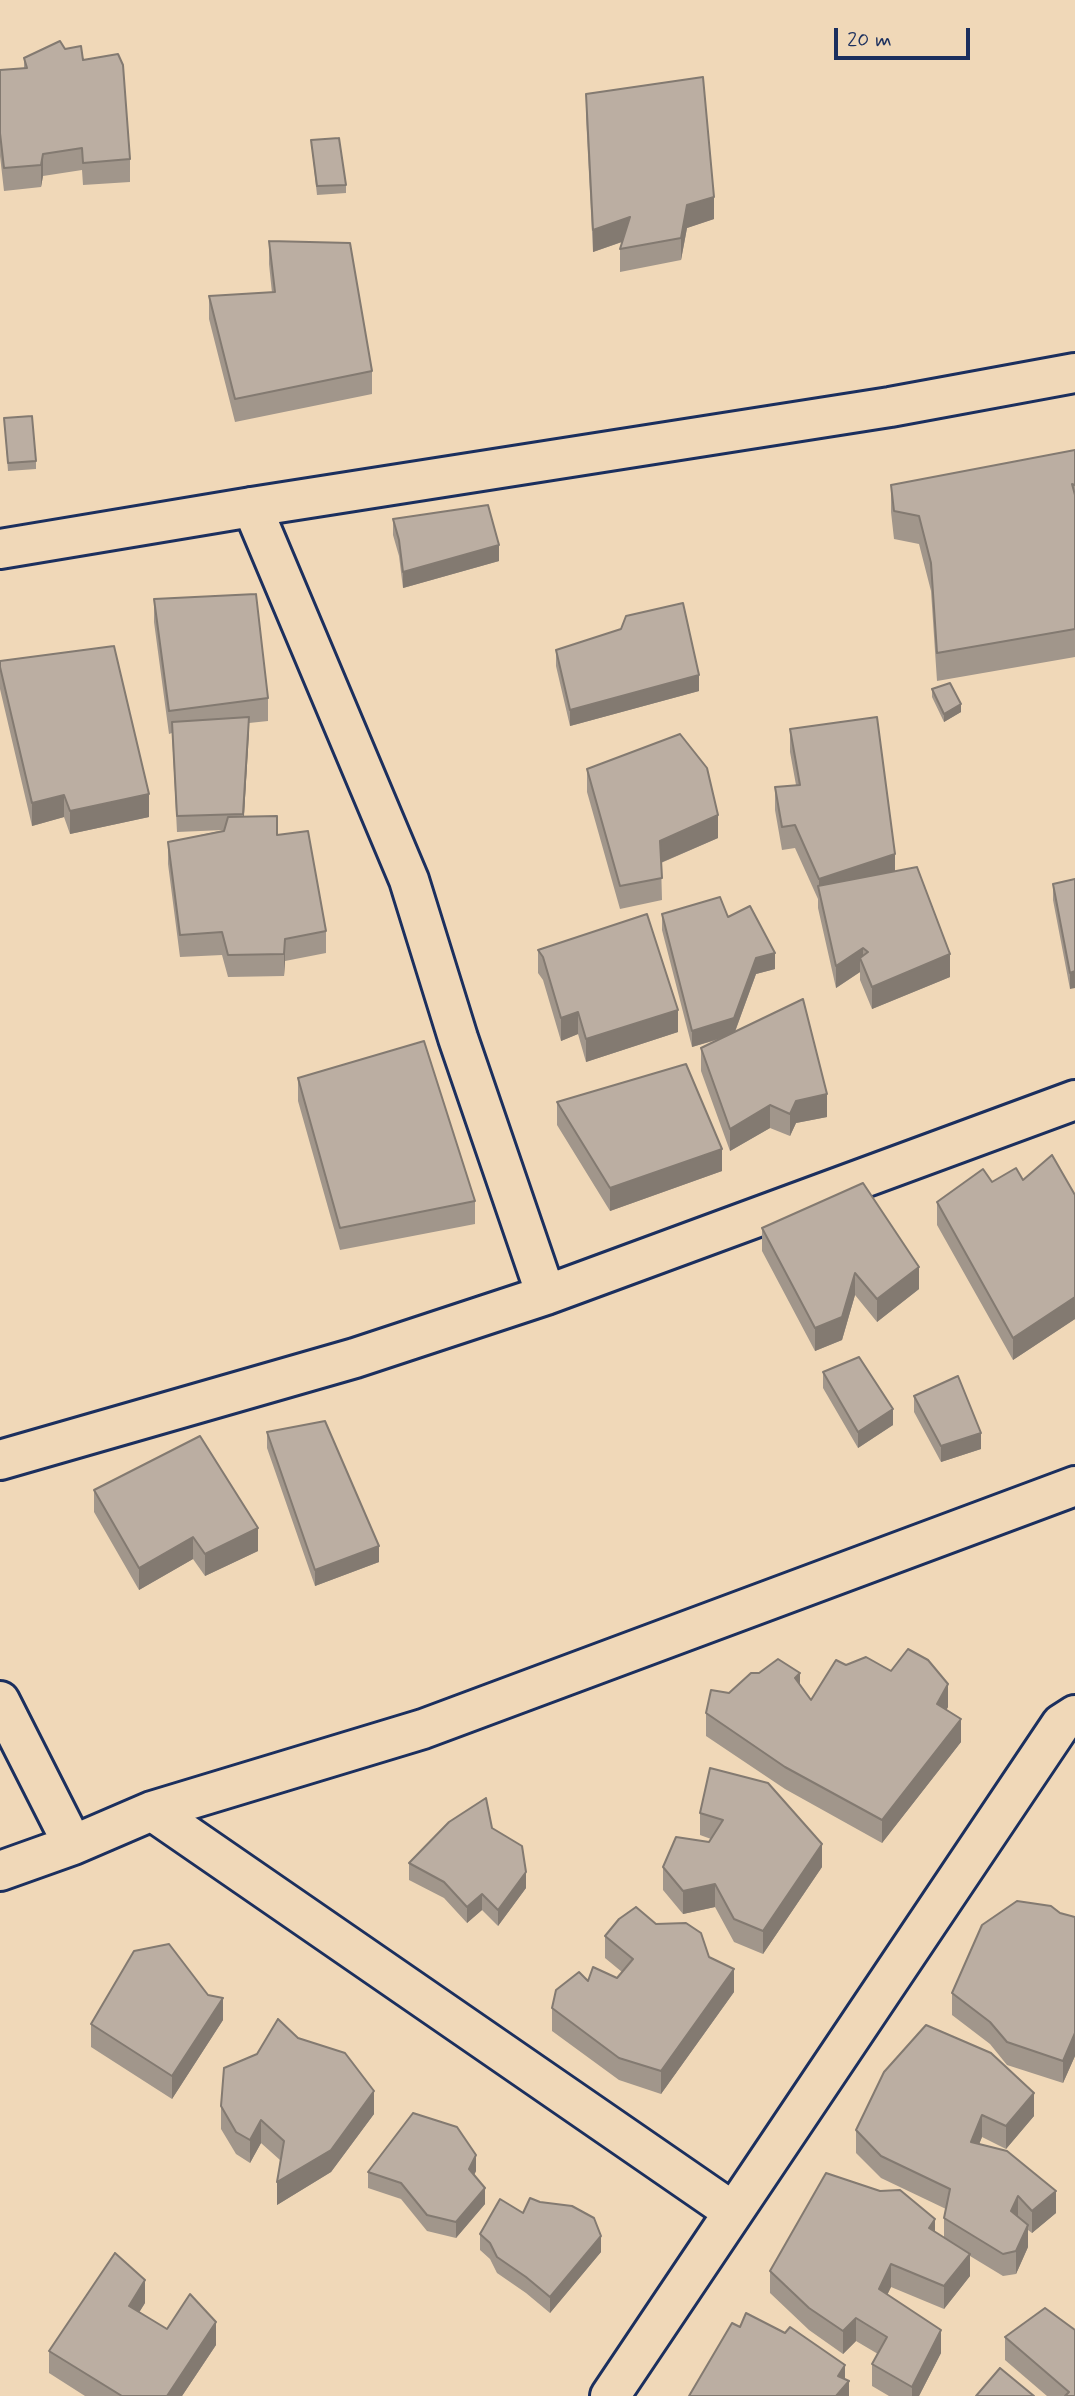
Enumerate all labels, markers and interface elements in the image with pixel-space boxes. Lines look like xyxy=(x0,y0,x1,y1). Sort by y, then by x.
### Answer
scale bar xyxy=(837,14,974,58)
text: 20 m xyxy=(847,26,892,54)

